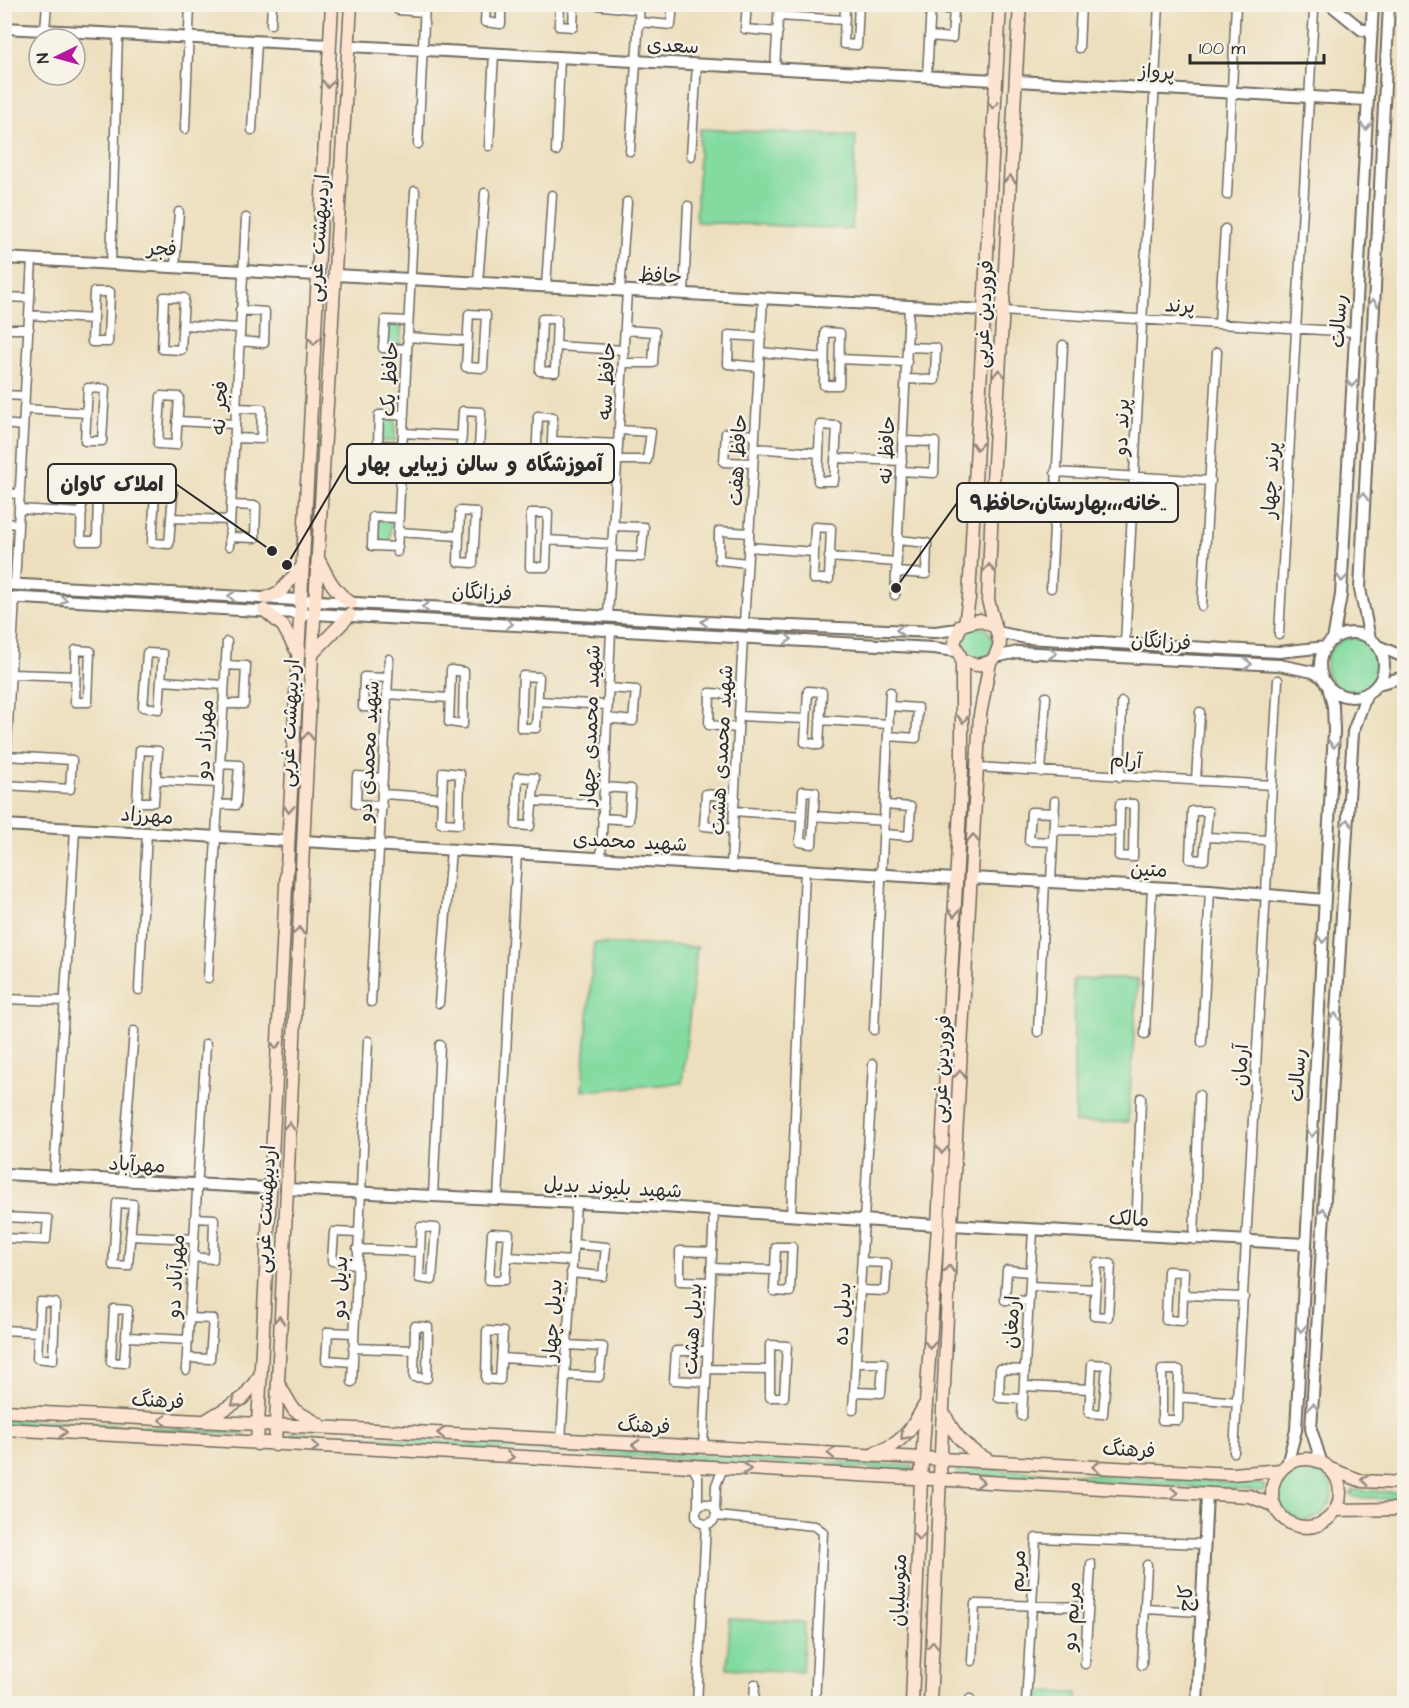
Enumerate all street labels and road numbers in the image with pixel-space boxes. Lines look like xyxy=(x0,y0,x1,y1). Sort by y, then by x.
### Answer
street label: سعدی xyxy=(646,31,700,61)
street label: پرواز xyxy=(1136,57,1176,87)
street label: اردیبهشت غربی xyxy=(301,173,337,303)
street label: فجر xyxy=(144,234,178,264)
street label: فروردین غربی xyxy=(967,259,1001,369)
street label: حافظ xyxy=(637,261,683,291)
street label: پرند xyxy=(1164,291,1196,321)
street label: رسالت xyxy=(1324,294,1354,349)
street label: حافظ یک xyxy=(374,341,406,417)
street label: حافظ سه xyxy=(591,341,623,421)
street label: فجر نه xyxy=(205,380,235,436)
street label: پرند دو xyxy=(1107,398,1137,458)
street label: حافظ هفت xyxy=(722,413,754,507)
street label: حافظ نه xyxy=(871,415,903,485)
street label: پرند چهار xyxy=(1255,441,1287,521)
street label: فرزانگان xyxy=(451,577,513,609)
street label: فرزانگان xyxy=(1130,626,1192,658)
street label: شهید محمدی چهار xyxy=(574,644,608,808)
street label: اردیبهشت غربی xyxy=(273,658,307,788)
street label: شهید محمدی هشت xyxy=(704,664,740,836)
street label: شهید محمدی دو xyxy=(351,680,387,824)
street label: مهرزاد دو xyxy=(189,699,221,782)
street label: آرام xyxy=(1109,746,1144,776)
street label: مهرزاد xyxy=(120,800,174,832)
street label: شهید محمدی xyxy=(572,825,688,859)
street label: متین xyxy=(1130,855,1168,885)
street label: فروردین غربی xyxy=(925,1014,959,1124)
street label: آرمان xyxy=(1226,1042,1256,1087)
street label: رسالت xyxy=(1283,1048,1313,1103)
street label: اردیبهشت غربی xyxy=(249,1144,283,1274)
street label: مهرآباد xyxy=(108,1150,166,1180)
street label: شهید بلیوند بدیل xyxy=(543,1170,683,1206)
street label: مالک xyxy=(1108,1204,1150,1234)
street label: مهرآباد دو xyxy=(160,1233,192,1321)
street label: بدیل دو xyxy=(325,1255,355,1321)
street label: بدیل چهار xyxy=(536,1278,570,1364)
street label: بدیل هشت xyxy=(677,1282,709,1376)
street label: بدیل ده xyxy=(827,1282,859,1347)
street label: ارمغان xyxy=(997,1295,1027,1349)
street label: فرهنگ xyxy=(131,1386,185,1416)
street label: فرهنگ xyxy=(617,1411,671,1441)
street label: فرهنگ xyxy=(1102,1435,1156,1465)
street label: مریم xyxy=(1003,1549,1033,1593)
street label: متوسلیان xyxy=(884,1553,914,1627)
street label: مریم دو xyxy=(1055,1581,1088,1654)
street label: کاج xyxy=(1172,1584,1200,1612)

